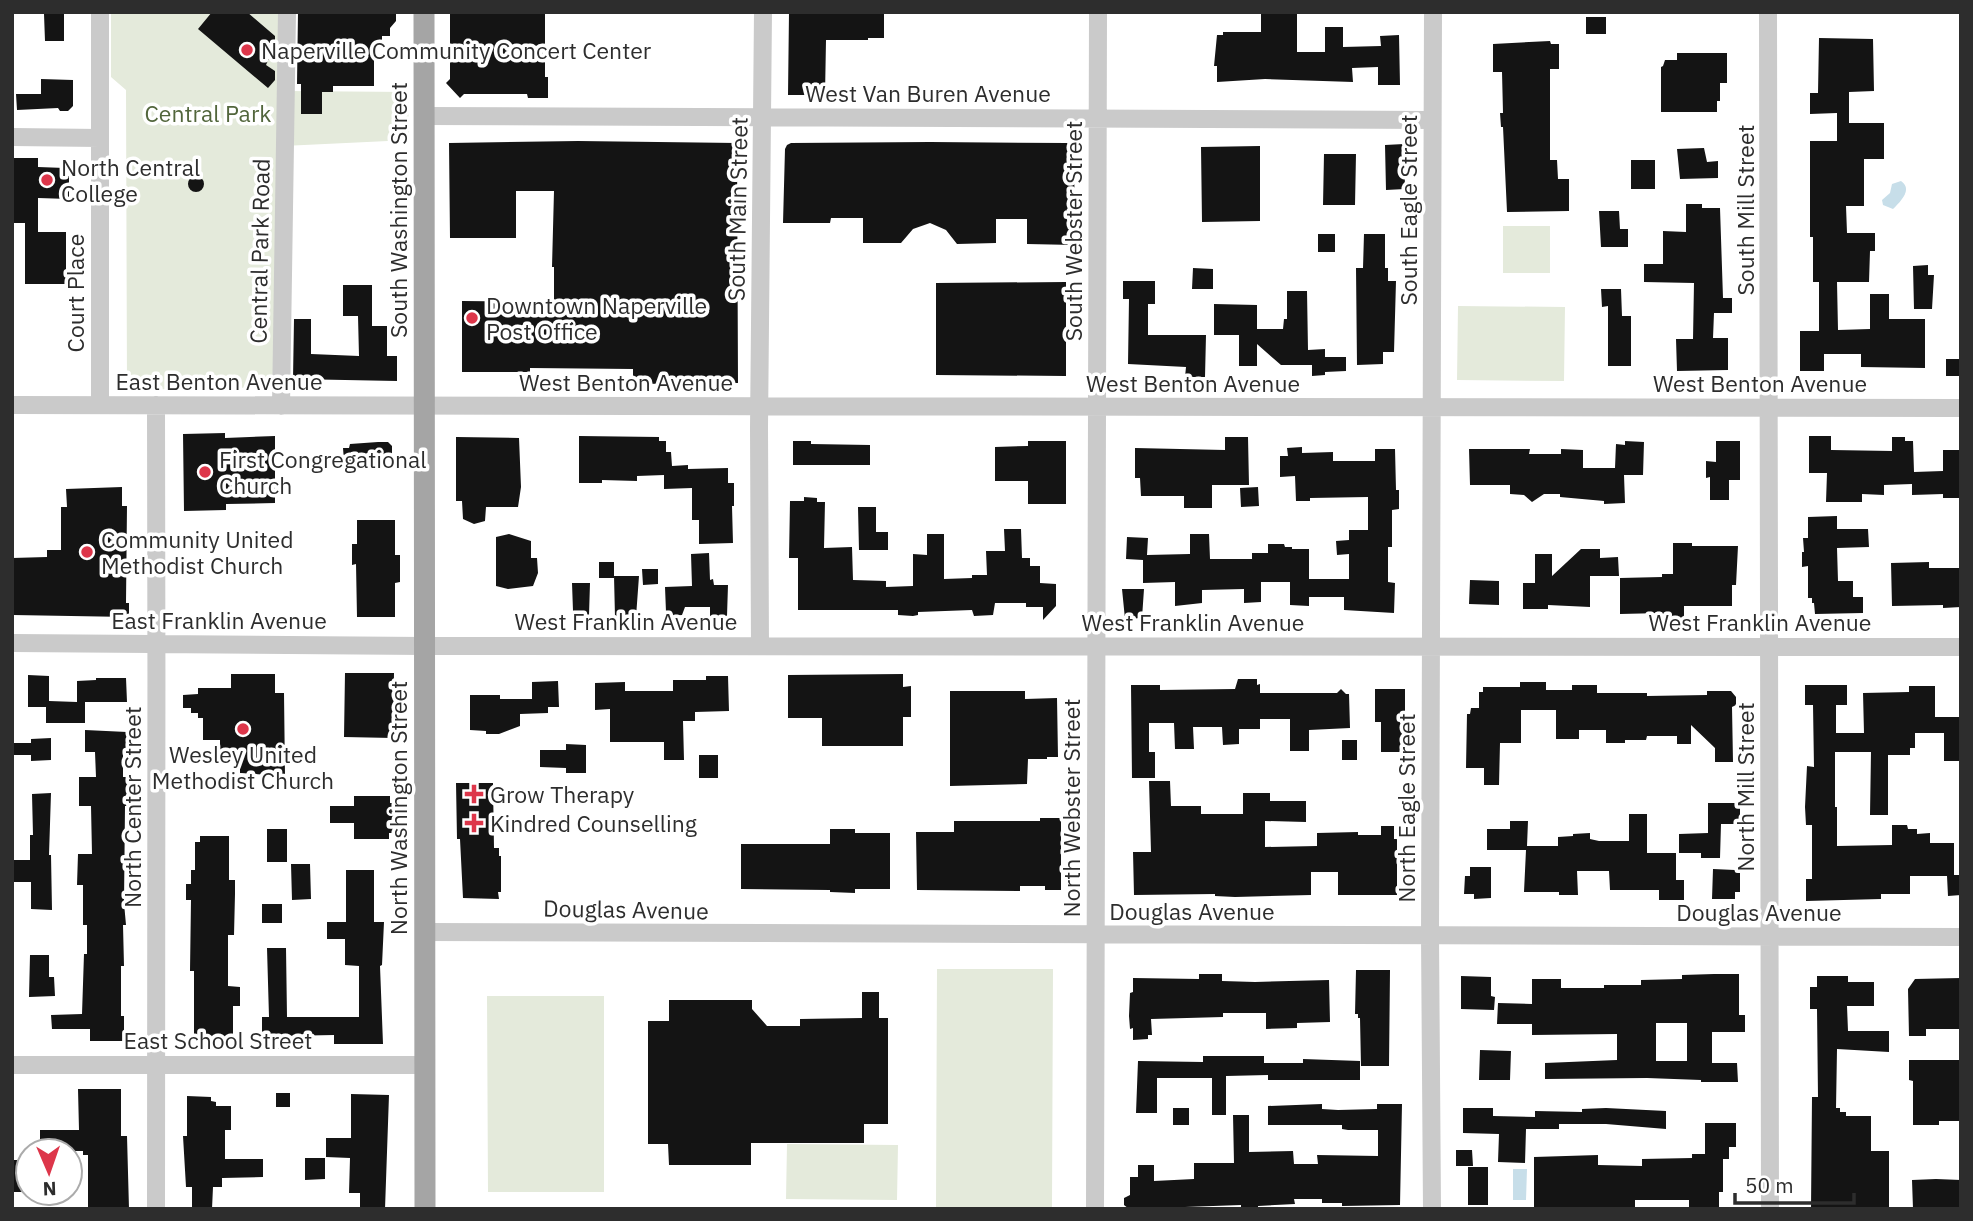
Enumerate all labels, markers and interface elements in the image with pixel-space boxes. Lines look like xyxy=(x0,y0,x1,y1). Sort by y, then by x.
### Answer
place label: Naperville Community Concert Center xyxy=(261,35,652,65)
marker: Naperville Community Concert Center xyxy=(239,42,255,58)
street label: West Van Buren Avenue xyxy=(805,78,1051,108)
street label: South Washington Street xyxy=(383,82,413,338)
park label: Central Park xyxy=(145,98,271,128)
street label: South Eagle Street xyxy=(1393,114,1423,306)
street label: South Main Street xyxy=(720,117,754,301)
street label: South Webster Street xyxy=(1058,121,1088,341)
street label: South Mill Street xyxy=(1730,124,1760,296)
place label: North Central College xyxy=(61,152,200,208)
street label: Central Park Road xyxy=(242,158,276,344)
marker: North Central College xyxy=(39,172,55,188)
street label: Court Place xyxy=(60,234,90,352)
place label: Downtown Naperville Post Office xyxy=(486,290,707,346)
marker: Downtown Naperville Post Office xyxy=(464,310,480,326)
street label: East Benton Avenue xyxy=(115,366,323,396)
street label: West Benton Avenue xyxy=(519,367,733,397)
street label: West Benton Avenue xyxy=(1086,368,1300,398)
street label: West Benton Avenue xyxy=(1653,368,1867,398)
place label: First Congregational Church xyxy=(219,444,427,500)
marker: First Congregational Church xyxy=(197,464,213,480)
place label: Community United Methodist Church xyxy=(101,524,294,580)
marker: Community United Methodist Church xyxy=(79,544,95,560)
street label: East Franklin Avenue xyxy=(111,605,327,635)
street label: West Franklin Avenue xyxy=(515,606,737,636)
street label: West Franklin Avenue xyxy=(1082,607,1304,637)
street label: West Franklin Avenue xyxy=(1649,607,1871,637)
street label: North Washington Street xyxy=(383,681,413,935)
street label: North Webster Street xyxy=(1056,699,1086,917)
street label: North Mill Street xyxy=(1730,702,1760,872)
street label: North Center Street xyxy=(117,706,147,908)
street label: North Eagle Street xyxy=(1391,713,1421,903)
marker: Wesley United Methodist Church xyxy=(235,721,251,737)
place label: Wesley United Methodist Church xyxy=(152,739,334,795)
place label: Grow Therapy xyxy=(490,779,635,809)
marker: Grow Therapy xyxy=(464,784,484,804)
place label: Kindred Counselling xyxy=(490,808,697,838)
marker: Kindred Counselling xyxy=(464,813,484,833)
street label: Douglas Avenue xyxy=(543,893,709,925)
street label: Douglas Avenue xyxy=(1109,896,1275,926)
street label: Douglas Avenue xyxy=(1676,897,1842,927)
street label: East School Street xyxy=(124,1025,312,1055)
north arrow xyxy=(14,1137,84,1207)
scale bar xyxy=(1735,1162,1854,1206)
text: 50 m xyxy=(1745,1171,1794,1199)
text: N xyxy=(42,1177,57,1201)

